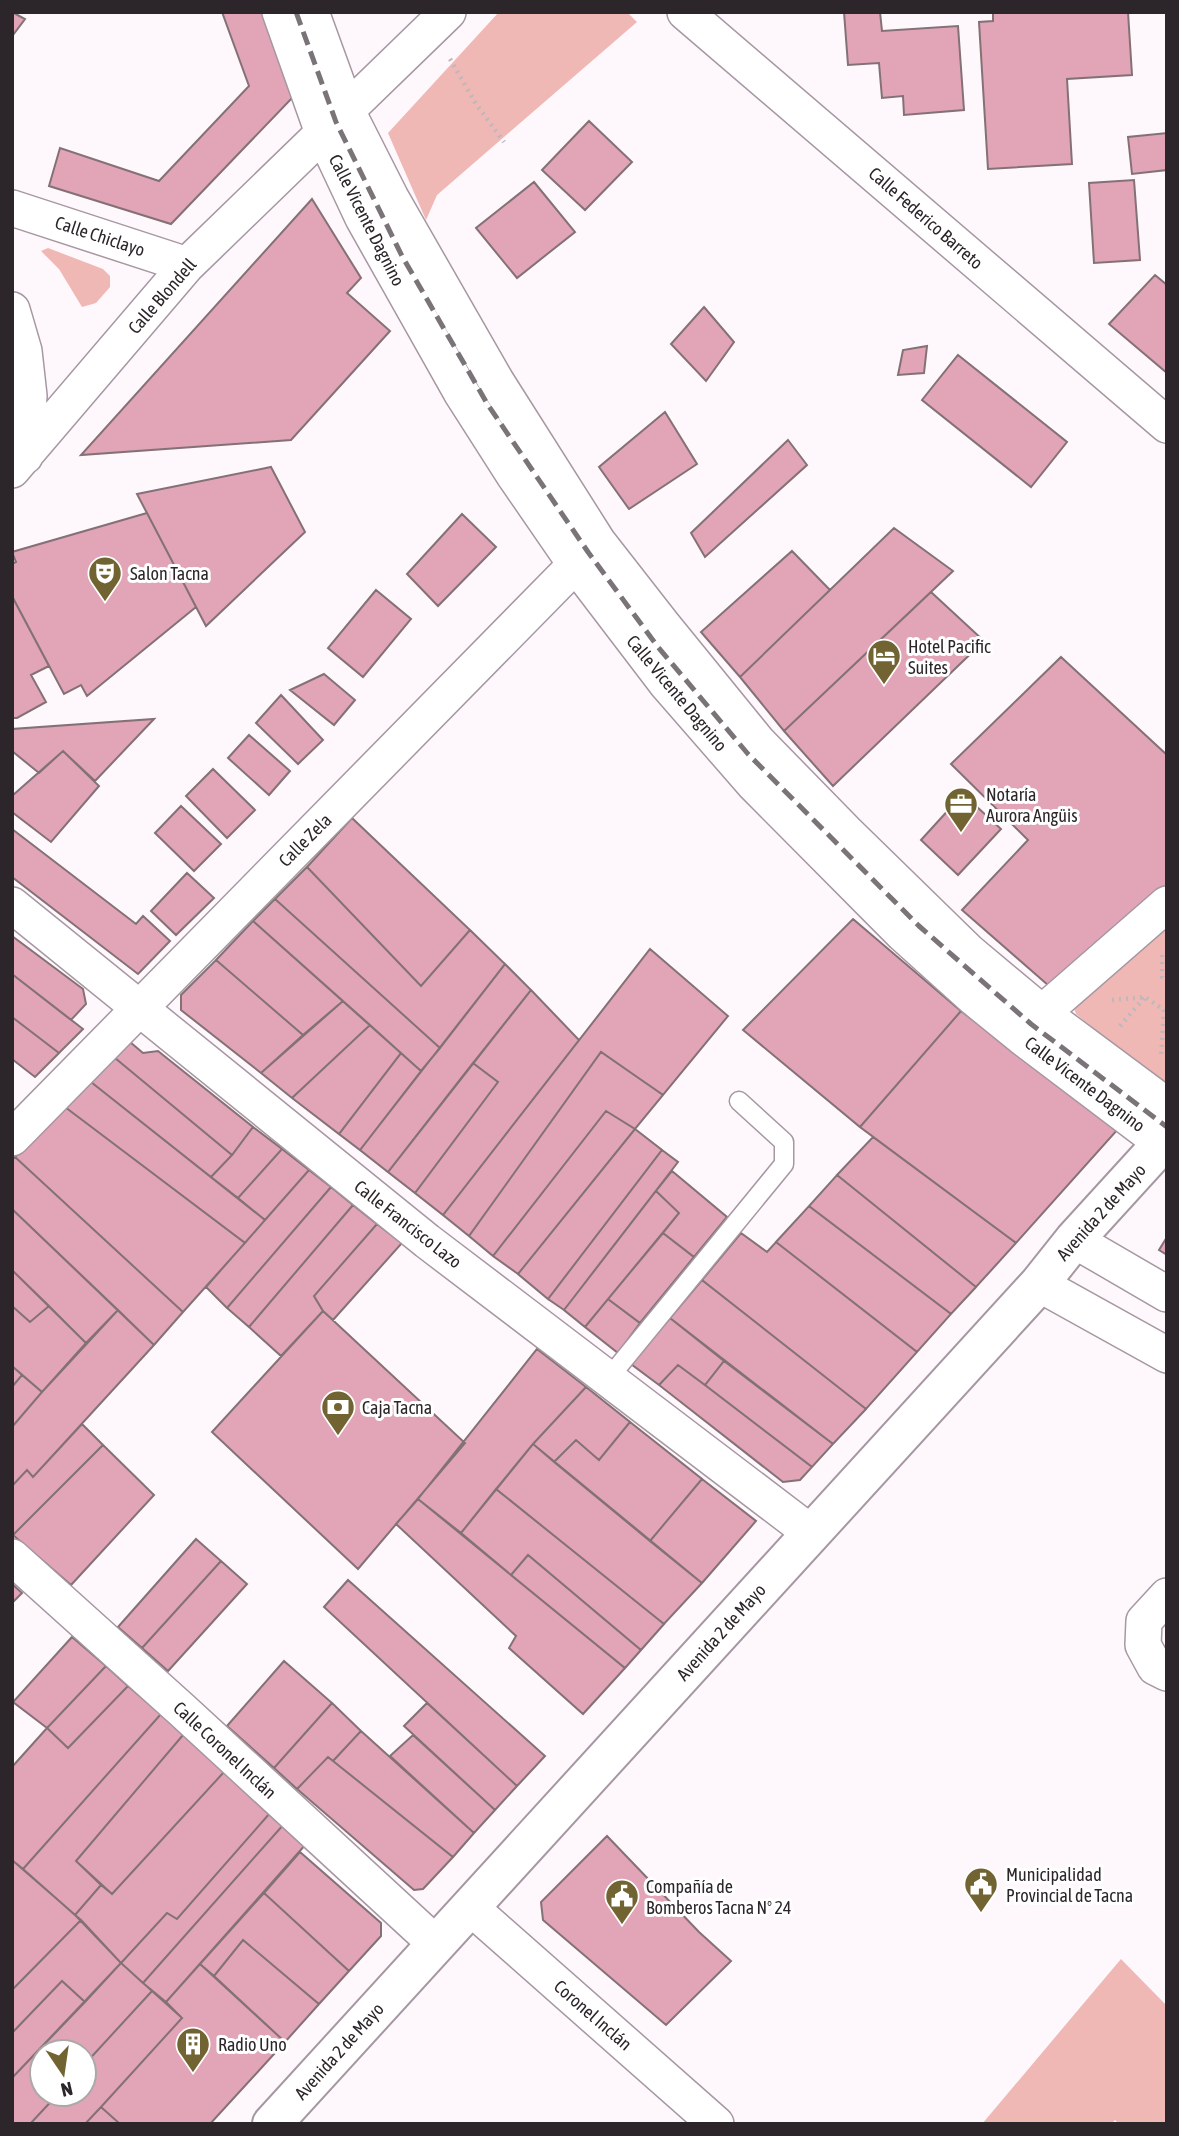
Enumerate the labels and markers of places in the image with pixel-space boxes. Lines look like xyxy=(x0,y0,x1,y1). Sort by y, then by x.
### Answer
theatre icon: Salon Tacna xyxy=(86,554,124,603)
place label: Salon Tacna xyxy=(130,563,209,584)
place label: Hotel Pacific Suites xyxy=(908,636,991,678)
hotel icon: Hotel Pacific Suites xyxy=(865,637,903,686)
place label: Notaría Aurora Angüis xyxy=(986,784,1078,826)
office icon: Notaría Aurora Angüis xyxy=(942,785,980,834)
bank icon: Caja Tacna xyxy=(319,1388,357,1437)
place label: Caja Tacna xyxy=(362,1397,432,1418)
place label: Municipalidad Provincial de Tacna xyxy=(1006,1864,1133,1906)
public building icon: Municipalidad Provincial de Tacna xyxy=(962,1865,1000,1914)
place label: Compañía de Bomberos Tacna Nº 24 xyxy=(646,1876,791,1918)
public building icon: Compañía de Bomberos Tacna Nº 24 xyxy=(603,1877,641,1926)
building icon: Radio Uno xyxy=(174,2025,212,2074)
place label: Radio Uno xyxy=(218,2034,287,2055)

